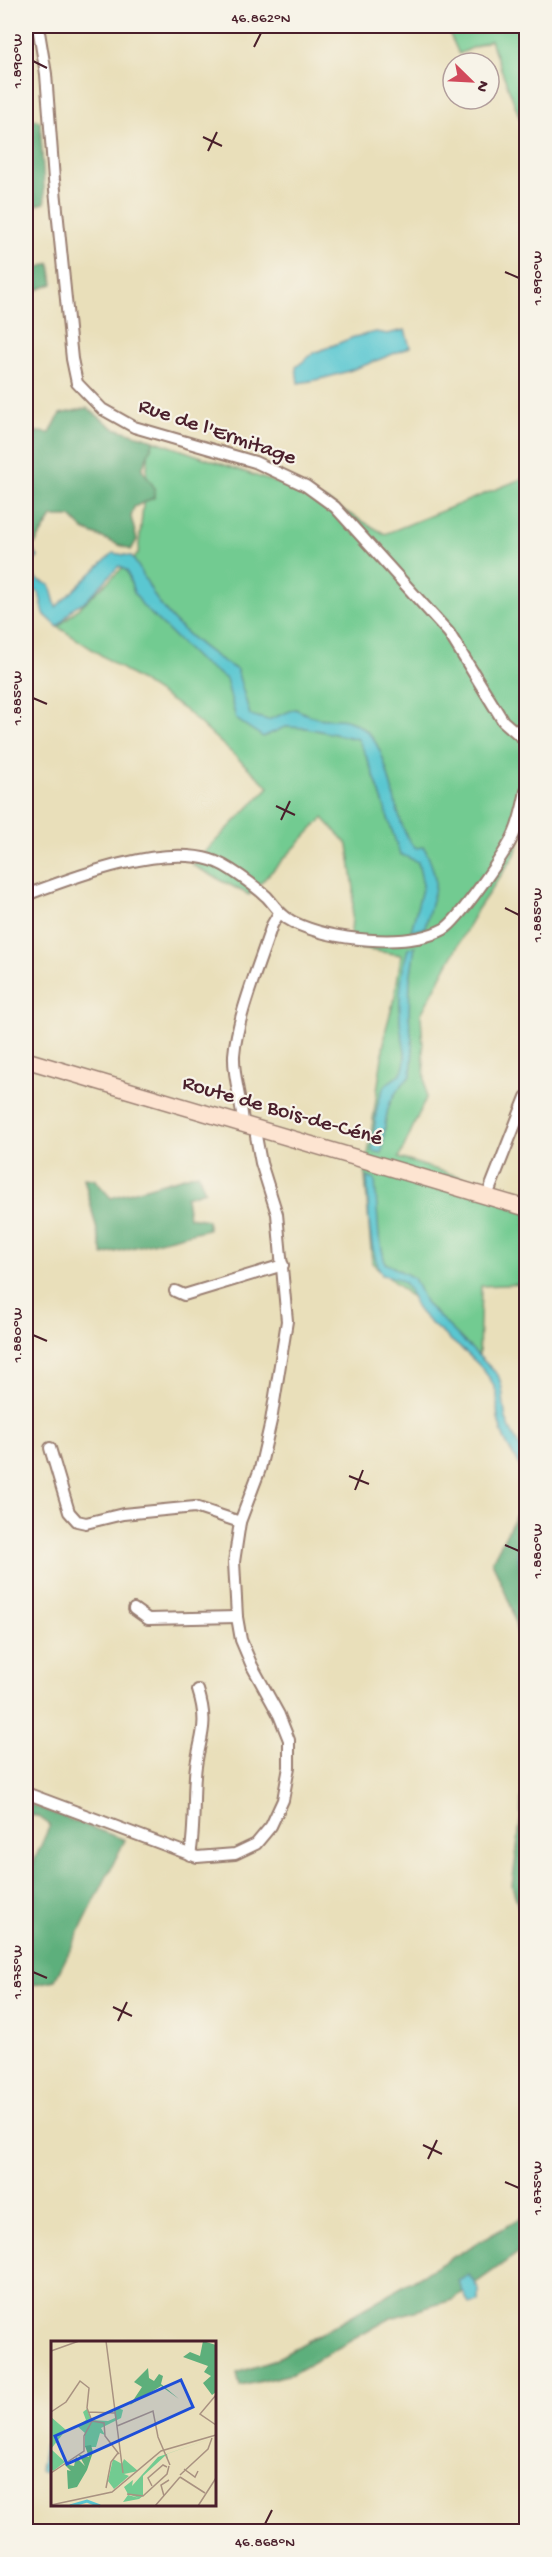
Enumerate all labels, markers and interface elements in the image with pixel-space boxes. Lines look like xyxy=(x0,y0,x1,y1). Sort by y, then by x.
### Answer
text: 46.862°N xyxy=(231,10,291,28)
text: 1.890°W xyxy=(9,33,27,89)
north arrow xyxy=(441,51,501,111)
text: N xyxy=(470,77,492,95)
text: 1.890°W xyxy=(529,250,547,306)
street label: Rue de l'Ermitage xyxy=(135,394,300,472)
text: 1.885°W xyxy=(9,670,27,726)
text: 1.885°W xyxy=(529,887,547,943)
street label: Route de Bois-de-Céné xyxy=(179,1071,386,1153)
text: 1.880°W xyxy=(9,1307,27,1364)
text: 1.880°W xyxy=(529,1523,547,1580)
text: 1.875°W xyxy=(9,1945,27,2000)
text: 1.875°W xyxy=(529,2161,547,2216)
inset map xyxy=(51,2341,216,2506)
text: 46.868°N xyxy=(235,2534,295,2552)

